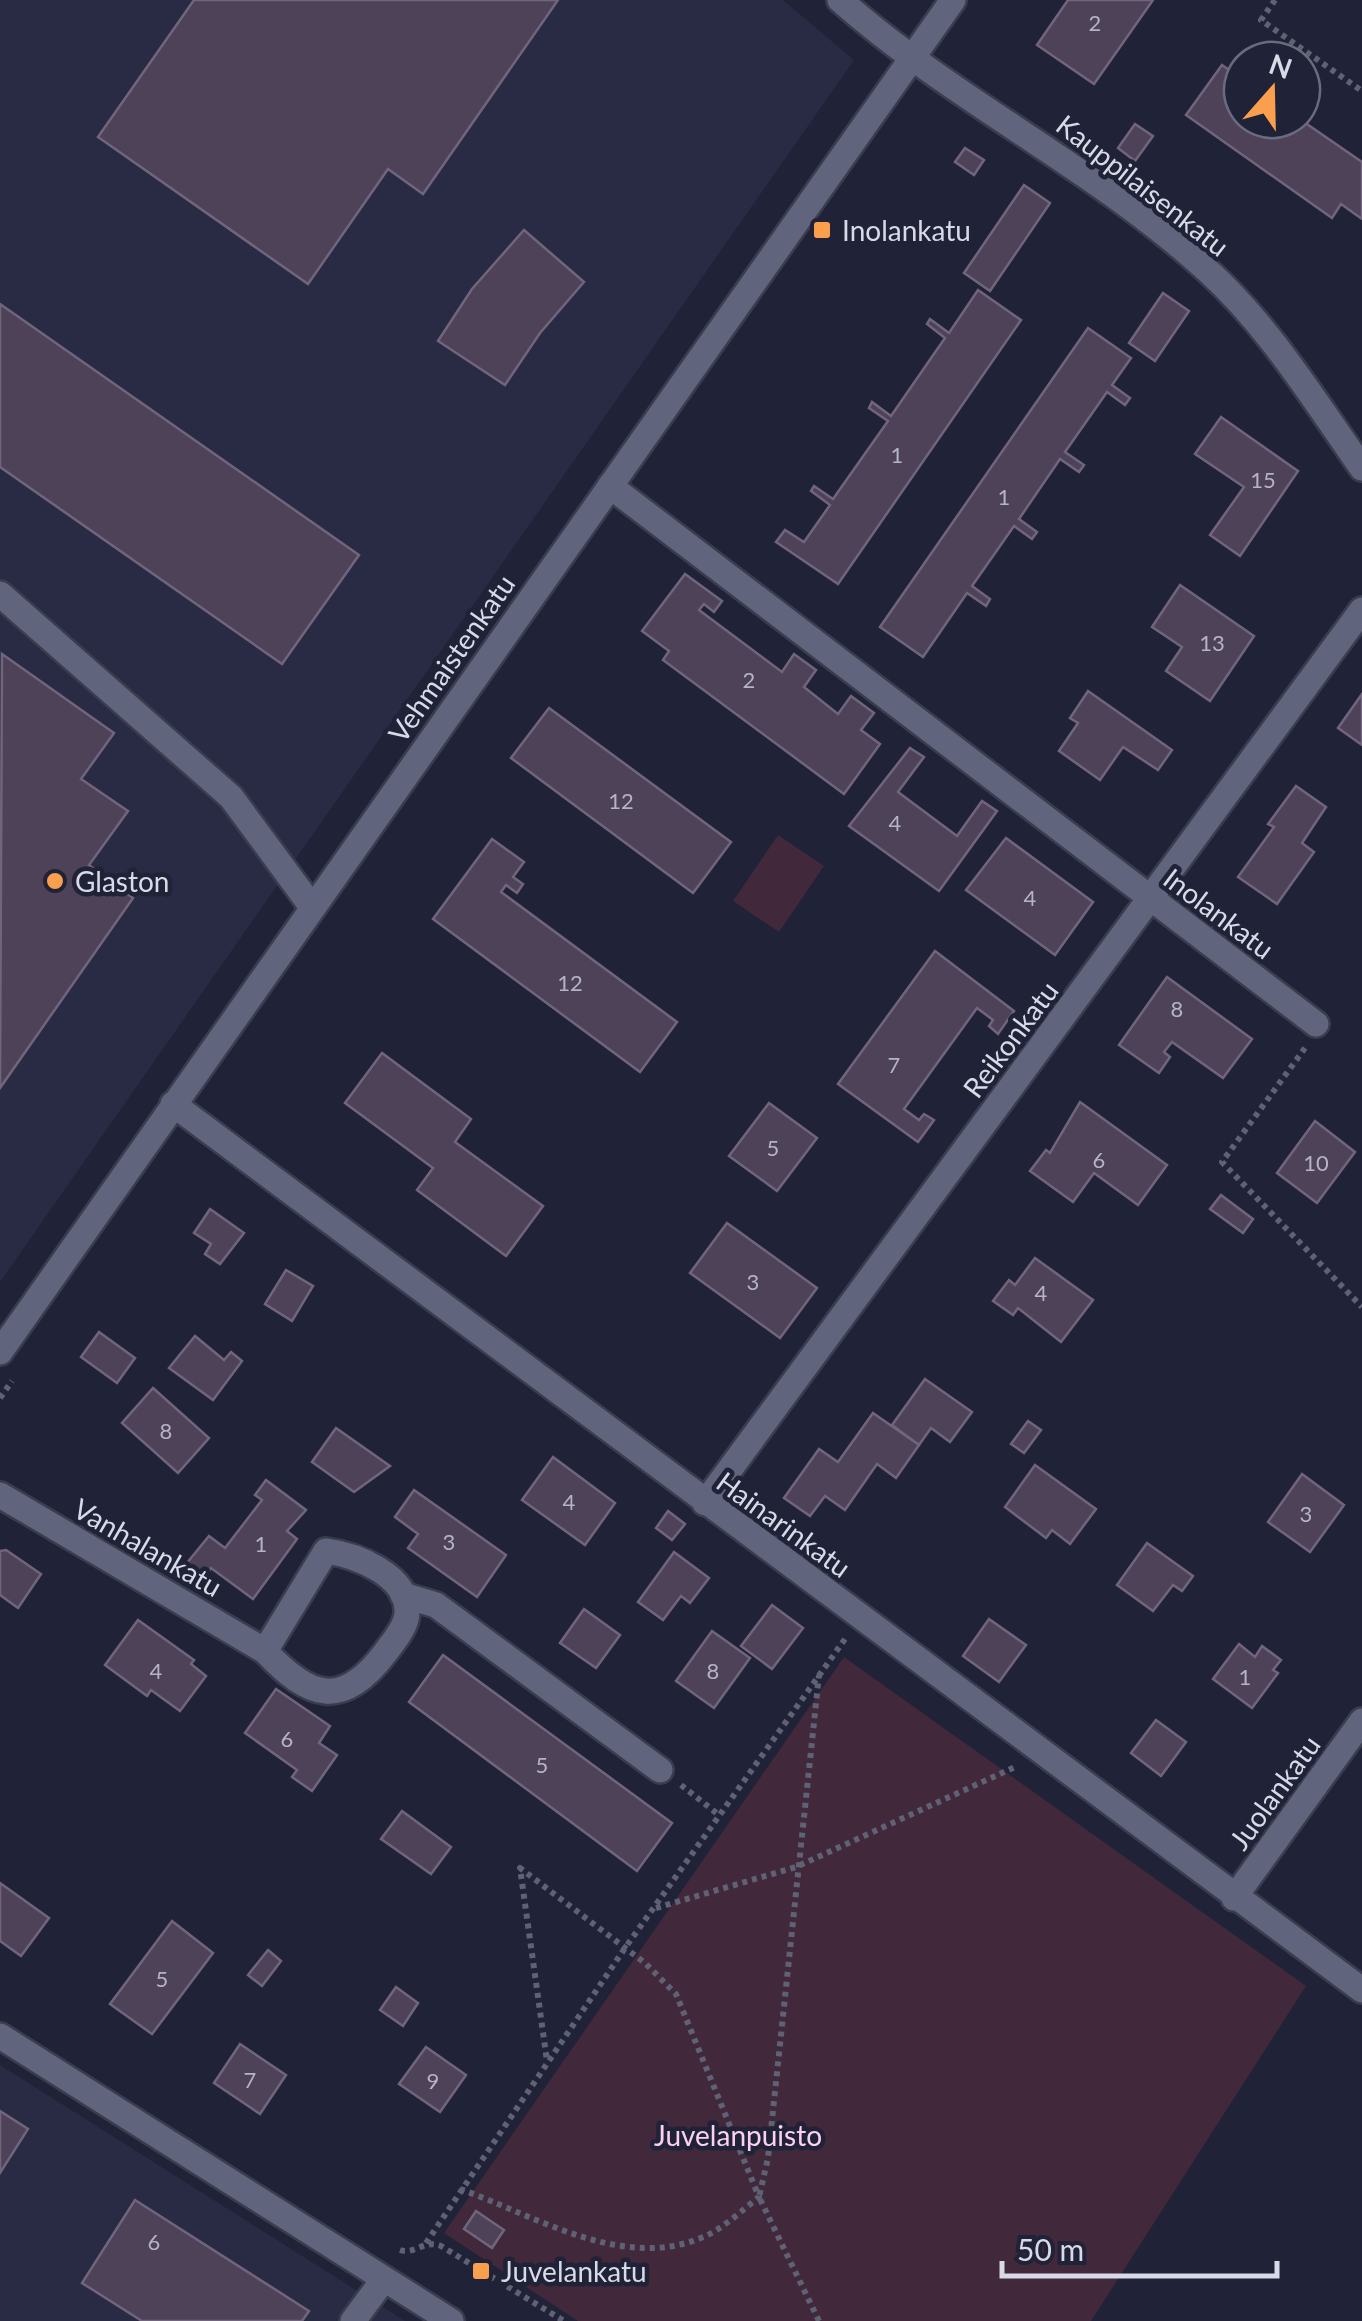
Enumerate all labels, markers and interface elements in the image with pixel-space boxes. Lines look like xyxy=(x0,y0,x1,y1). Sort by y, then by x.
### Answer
house number: 2 xyxy=(1089,9,1101,36)
north arrow xyxy=(1222,40,1322,140)
text: N xyxy=(1265,46,1297,85)
street label: Kauppilaisenkatu xyxy=(1050,107,1236,263)
place label: Inolankatu xyxy=(842,213,971,247)
marker: Inolankatu xyxy=(811,219,833,241)
house number: 1 xyxy=(891,441,903,468)
house number: 15 xyxy=(1250,466,1276,493)
house number: 1 xyxy=(998,483,1010,510)
street label: Vehmaistenkatu xyxy=(381,568,521,748)
house number: 13 xyxy=(1199,629,1225,656)
house number: 2 xyxy=(743,666,755,693)
house number: 12 xyxy=(608,787,634,814)
house number: 4 xyxy=(889,809,902,836)
street label: Inolankatu xyxy=(1157,861,1281,965)
place label: Glaston xyxy=(75,864,169,898)
marker: Glaston xyxy=(44,870,66,892)
house number: 4 xyxy=(1024,884,1037,911)
house number: 12 xyxy=(557,969,583,996)
street label: Reikonkatu xyxy=(955,974,1065,1104)
house number: 8 xyxy=(1171,995,1183,1022)
house number: 7 xyxy=(888,1051,900,1078)
house number: 5 xyxy=(767,1134,779,1161)
house number: 6 xyxy=(1093,1146,1105,1173)
house number: 10 xyxy=(1303,1149,1329,1176)
house number: 3 xyxy=(747,1268,759,1295)
house number: 4 xyxy=(1035,1279,1048,1306)
house number: 8 xyxy=(160,1417,172,1444)
street label: Hainarinkatu xyxy=(710,1464,858,1584)
house number: 4 xyxy=(563,1488,576,1515)
street label: Vanhalankatu xyxy=(68,1491,228,1603)
house number: 3 xyxy=(1300,1500,1312,1527)
house number: 3 xyxy=(443,1528,455,1555)
house number: 1 xyxy=(255,1530,267,1557)
house number: 4 xyxy=(150,1657,163,1684)
house number: 8 xyxy=(707,1657,719,1684)
house number: 1 xyxy=(1239,1663,1251,1690)
house number: 6 xyxy=(281,1725,293,1752)
street label: Juolankatu xyxy=(1221,1728,1327,1856)
house number: 5 xyxy=(536,1751,548,1778)
house number: 5 xyxy=(156,1965,168,1992)
house number: 7 xyxy=(244,2066,256,2093)
house number: 9 xyxy=(427,2067,439,2094)
park label: Juvelanpuisto xyxy=(654,2118,822,2152)
scale bar xyxy=(1002,2216,1277,2278)
house number: 6 xyxy=(148,2228,160,2255)
text: 50 m xyxy=(1017,2231,1084,2267)
place label: Juvelankatu xyxy=(501,2254,647,2288)
marker: Juvelankatu xyxy=(470,2260,492,2282)

